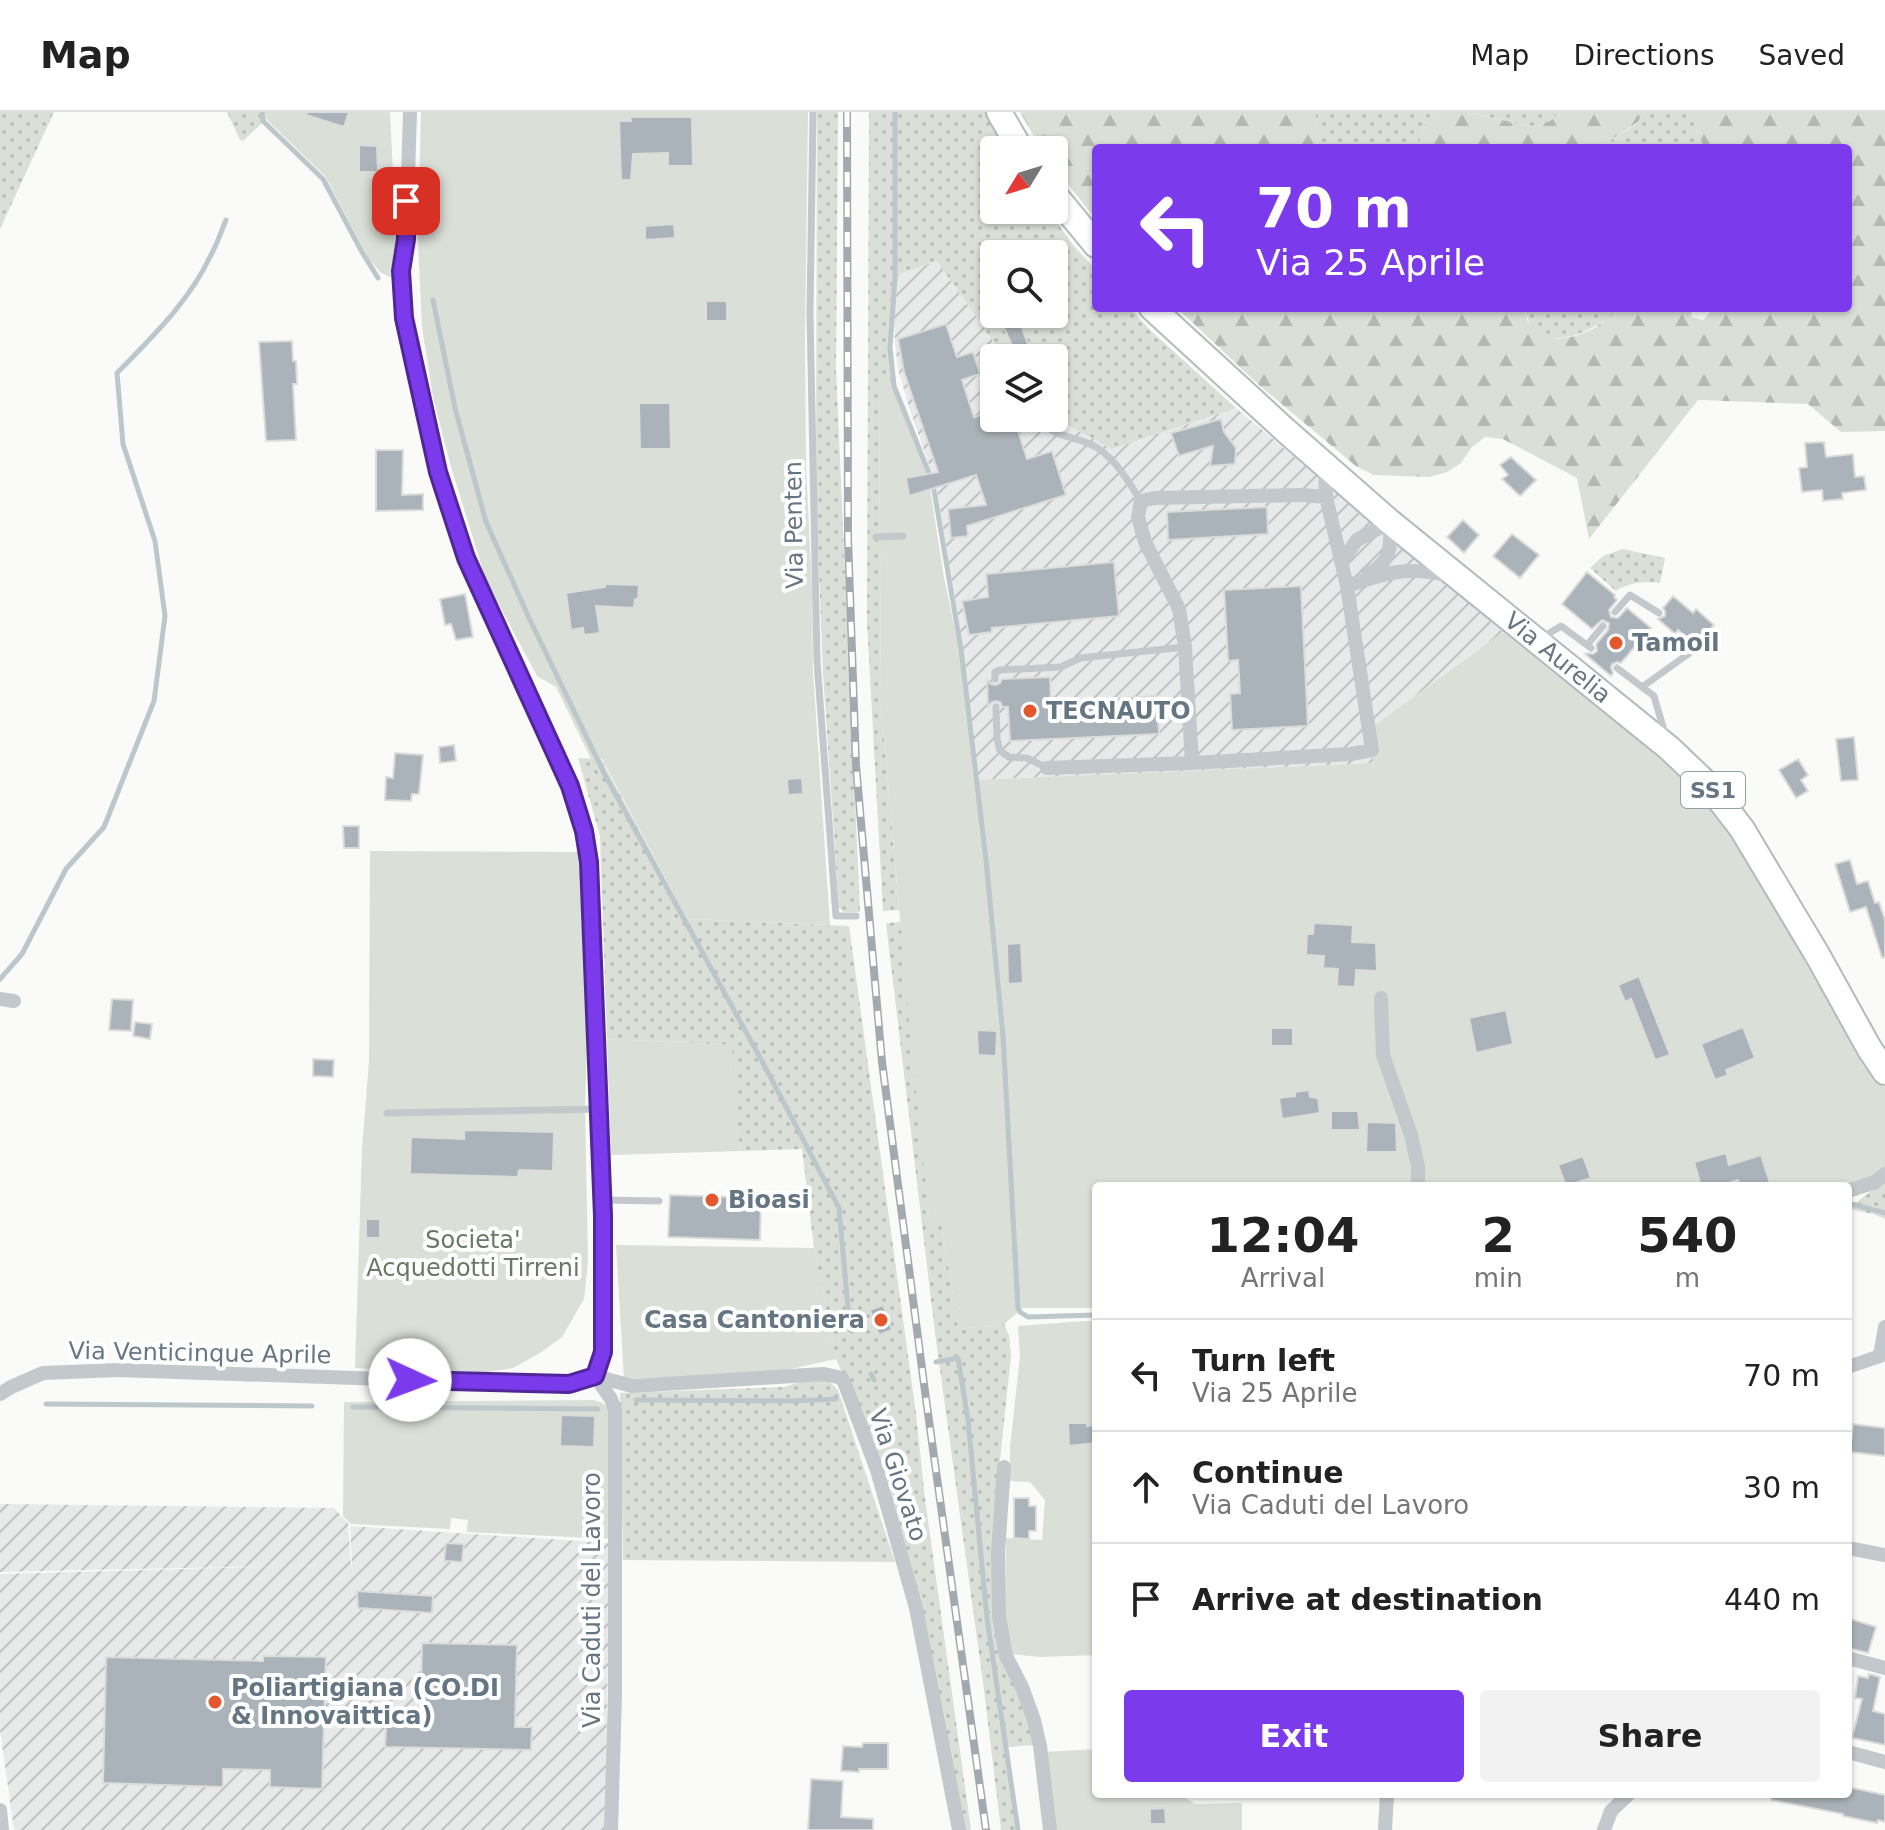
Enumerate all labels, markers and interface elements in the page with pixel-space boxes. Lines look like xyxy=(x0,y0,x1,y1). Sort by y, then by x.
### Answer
text: Map xyxy=(40,33,131,77)
text: Map xyxy=(1470,39,1529,72)
text: Directions xyxy=(1573,39,1714,72)
text: Saved xyxy=(1758,39,1845,72)
north arrow xyxy=(980,136,1068,224)
map controls xyxy=(980,136,1068,432)
pin xyxy=(372,167,440,235)
text: 70 m xyxy=(1256,175,1412,240)
icon: left xyxy=(1124,176,1228,280)
icon: arrive xyxy=(384,179,428,223)
button: search xyxy=(980,240,1068,328)
text: Via 25 Aprile xyxy=(1256,242,1485,283)
button: layers xyxy=(980,344,1068,432)
street label: Via Penten xyxy=(779,461,809,589)
street label: Via Aurelia xyxy=(1499,607,1617,709)
place label: Tamoil xyxy=(1632,629,1719,657)
marker: Tamoil xyxy=(1607,634,1625,652)
place label: TECNAUTO xyxy=(1046,697,1191,725)
marker: TECNAUTO xyxy=(1021,702,1039,720)
road number: SS1 xyxy=(1681,772,1745,808)
place label: Bioasi xyxy=(728,1186,810,1214)
marker: Bioasi xyxy=(703,1191,721,1209)
text: 12:04 xyxy=(1206,1207,1359,1263)
text: 2 xyxy=(1482,1207,1515,1263)
text: 540 xyxy=(1637,1207,1737,1263)
park label: Societa' Acquedotti Tirreni xyxy=(366,1226,580,1282)
text: Arrival xyxy=(1241,1263,1325,1293)
text: min xyxy=(1474,1263,1523,1293)
text: m xyxy=(1675,1263,1700,1293)
place label: Casa Cantoniera xyxy=(644,1306,865,1334)
marker: Casa Cantoniera xyxy=(872,1311,890,1329)
street label: Via Venticinque Aprile xyxy=(68,1337,332,1369)
position arrow xyxy=(368,1338,452,1422)
text: Turn left xyxy=(1192,1343,1335,1378)
icon: left xyxy=(1124,1353,1168,1397)
text: 70 m xyxy=(1743,1358,1820,1393)
text: Via 25 Aprile xyxy=(1192,1378,1357,1408)
street label: Via Giovato xyxy=(863,1405,933,1545)
text: Continue xyxy=(1192,1455,1344,1490)
icon: ahead xyxy=(1124,1465,1168,1509)
text: 30 m xyxy=(1743,1470,1820,1505)
street label: Via Caduti del Lavoro xyxy=(578,1472,606,1728)
text: Via Caduti del Lavoro xyxy=(1192,1490,1469,1520)
icon: arrive xyxy=(1124,1577,1168,1621)
text: Arrive at destination xyxy=(1192,1582,1543,1617)
text: 440 m xyxy=(1724,1582,1820,1617)
place label: Poliartigiana (CO.DI & Innovaittica) xyxy=(231,1674,499,1730)
button: Exit xyxy=(1124,1690,1464,1782)
button: Share xyxy=(1480,1690,1820,1782)
marker: Poliartigiana (CO.DI & Innovaittica) xyxy=(206,1693,224,1711)

